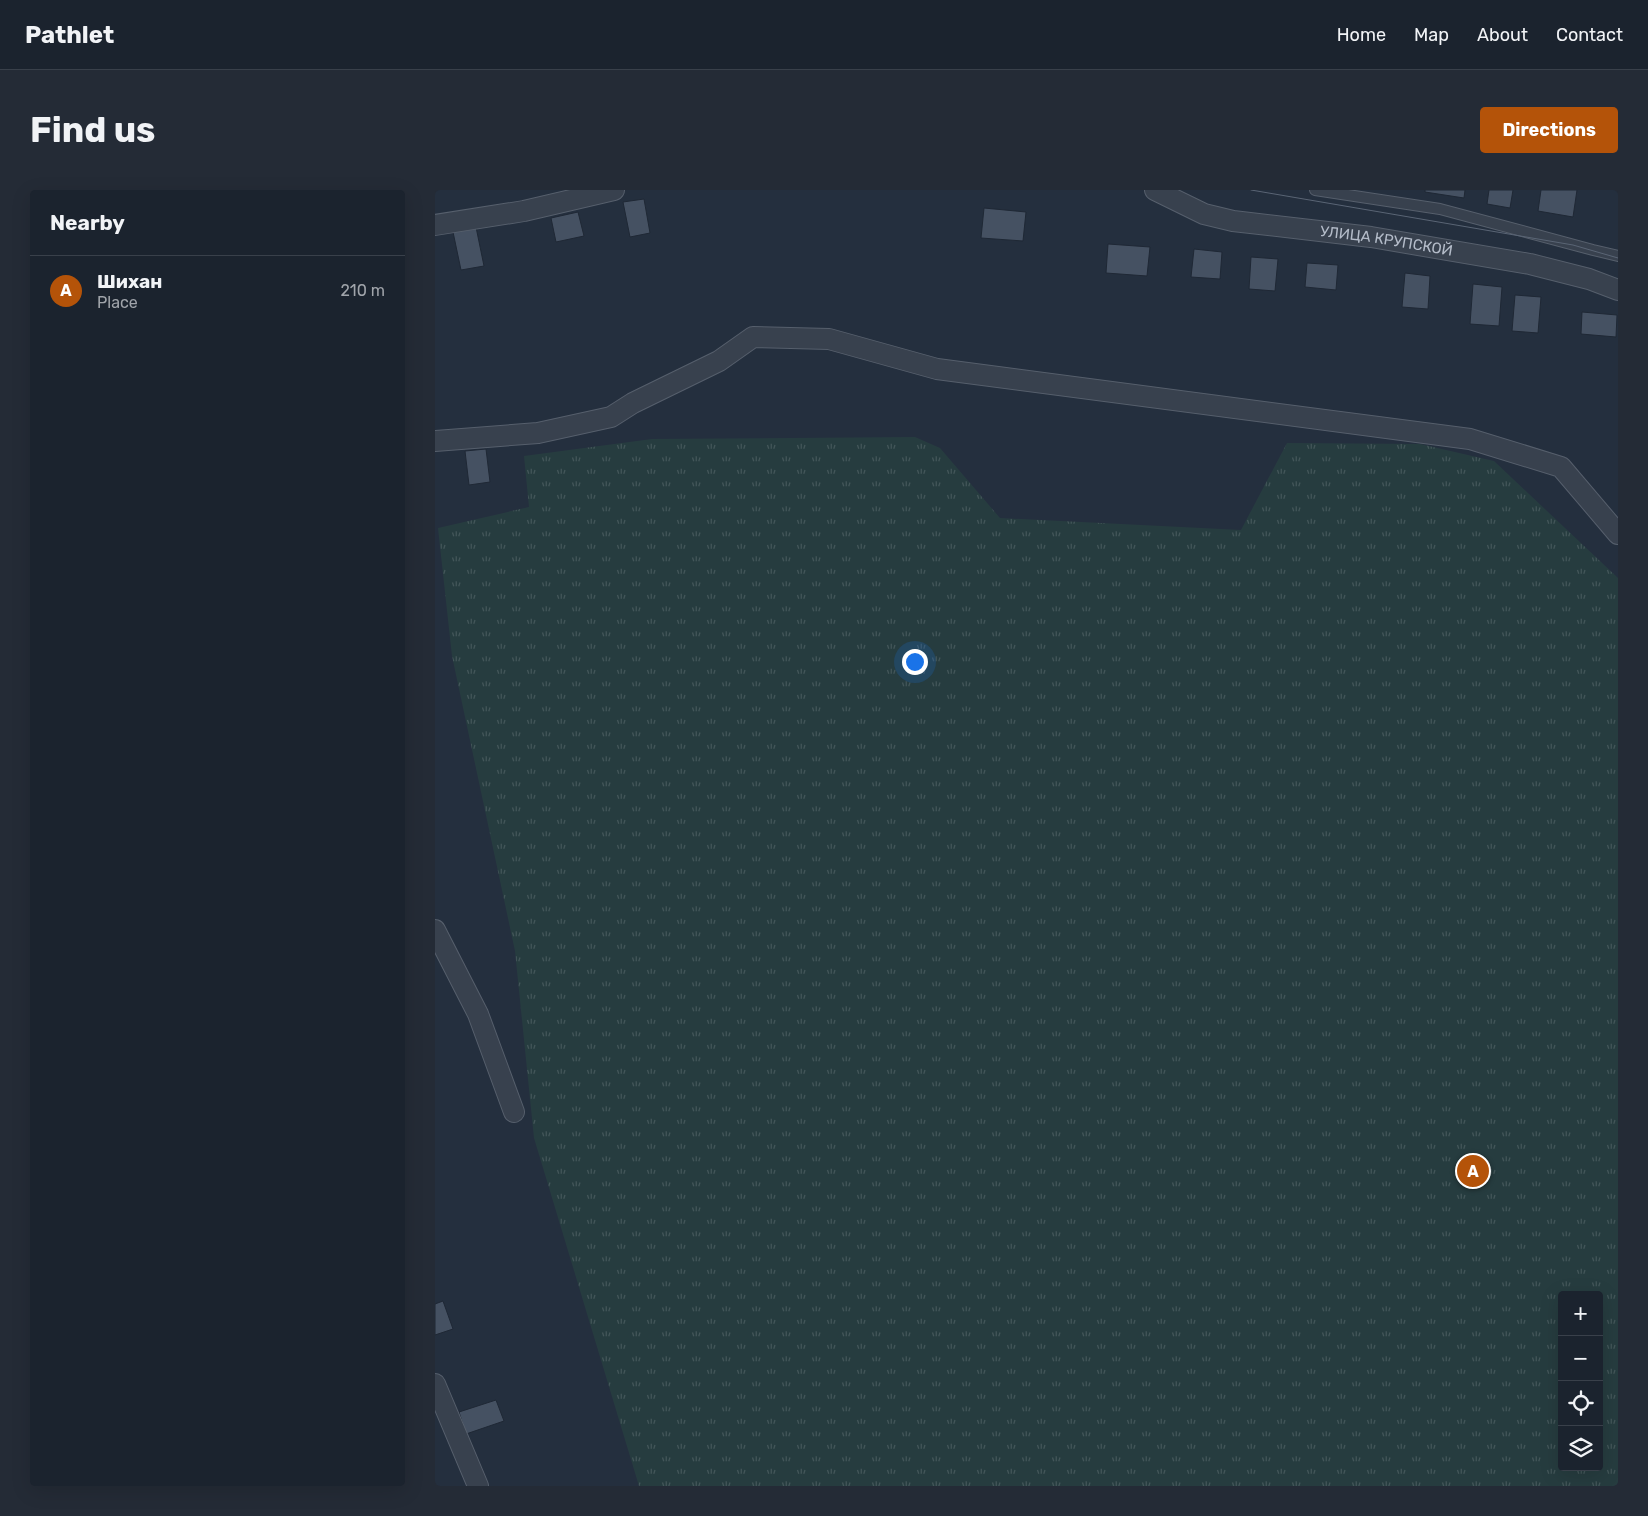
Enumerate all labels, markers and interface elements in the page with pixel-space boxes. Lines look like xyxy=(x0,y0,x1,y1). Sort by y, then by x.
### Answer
text: Pathlet xyxy=(25,21,114,49)
text: Home xyxy=(1337,24,1386,46)
text: Map xyxy=(1414,24,1449,46)
text: About xyxy=(1477,24,1528,46)
text: Contact xyxy=(1556,24,1623,46)
button: Directions xyxy=(1480,107,1618,153)
text: Find us xyxy=(30,109,155,151)
text: Nearby xyxy=(50,210,125,235)
street label: УЛИЦА КРУПСКОЙ xyxy=(1319,222,1454,260)
text: Шихан xyxy=(97,270,162,293)
text: A xyxy=(60,281,72,300)
text: 210 m xyxy=(340,281,385,300)
text: Place xyxy=(97,293,138,312)
your location xyxy=(902,649,928,675)
pin: A xyxy=(1457,1152,1489,1190)
map controls xyxy=(1558,1291,1603,1471)
button: + xyxy=(1558,1291,1603,1336)
button: − xyxy=(1558,1336,1603,1381)
button: locate xyxy=(1558,1381,1603,1426)
button: layers xyxy=(1558,1426,1603,1471)

